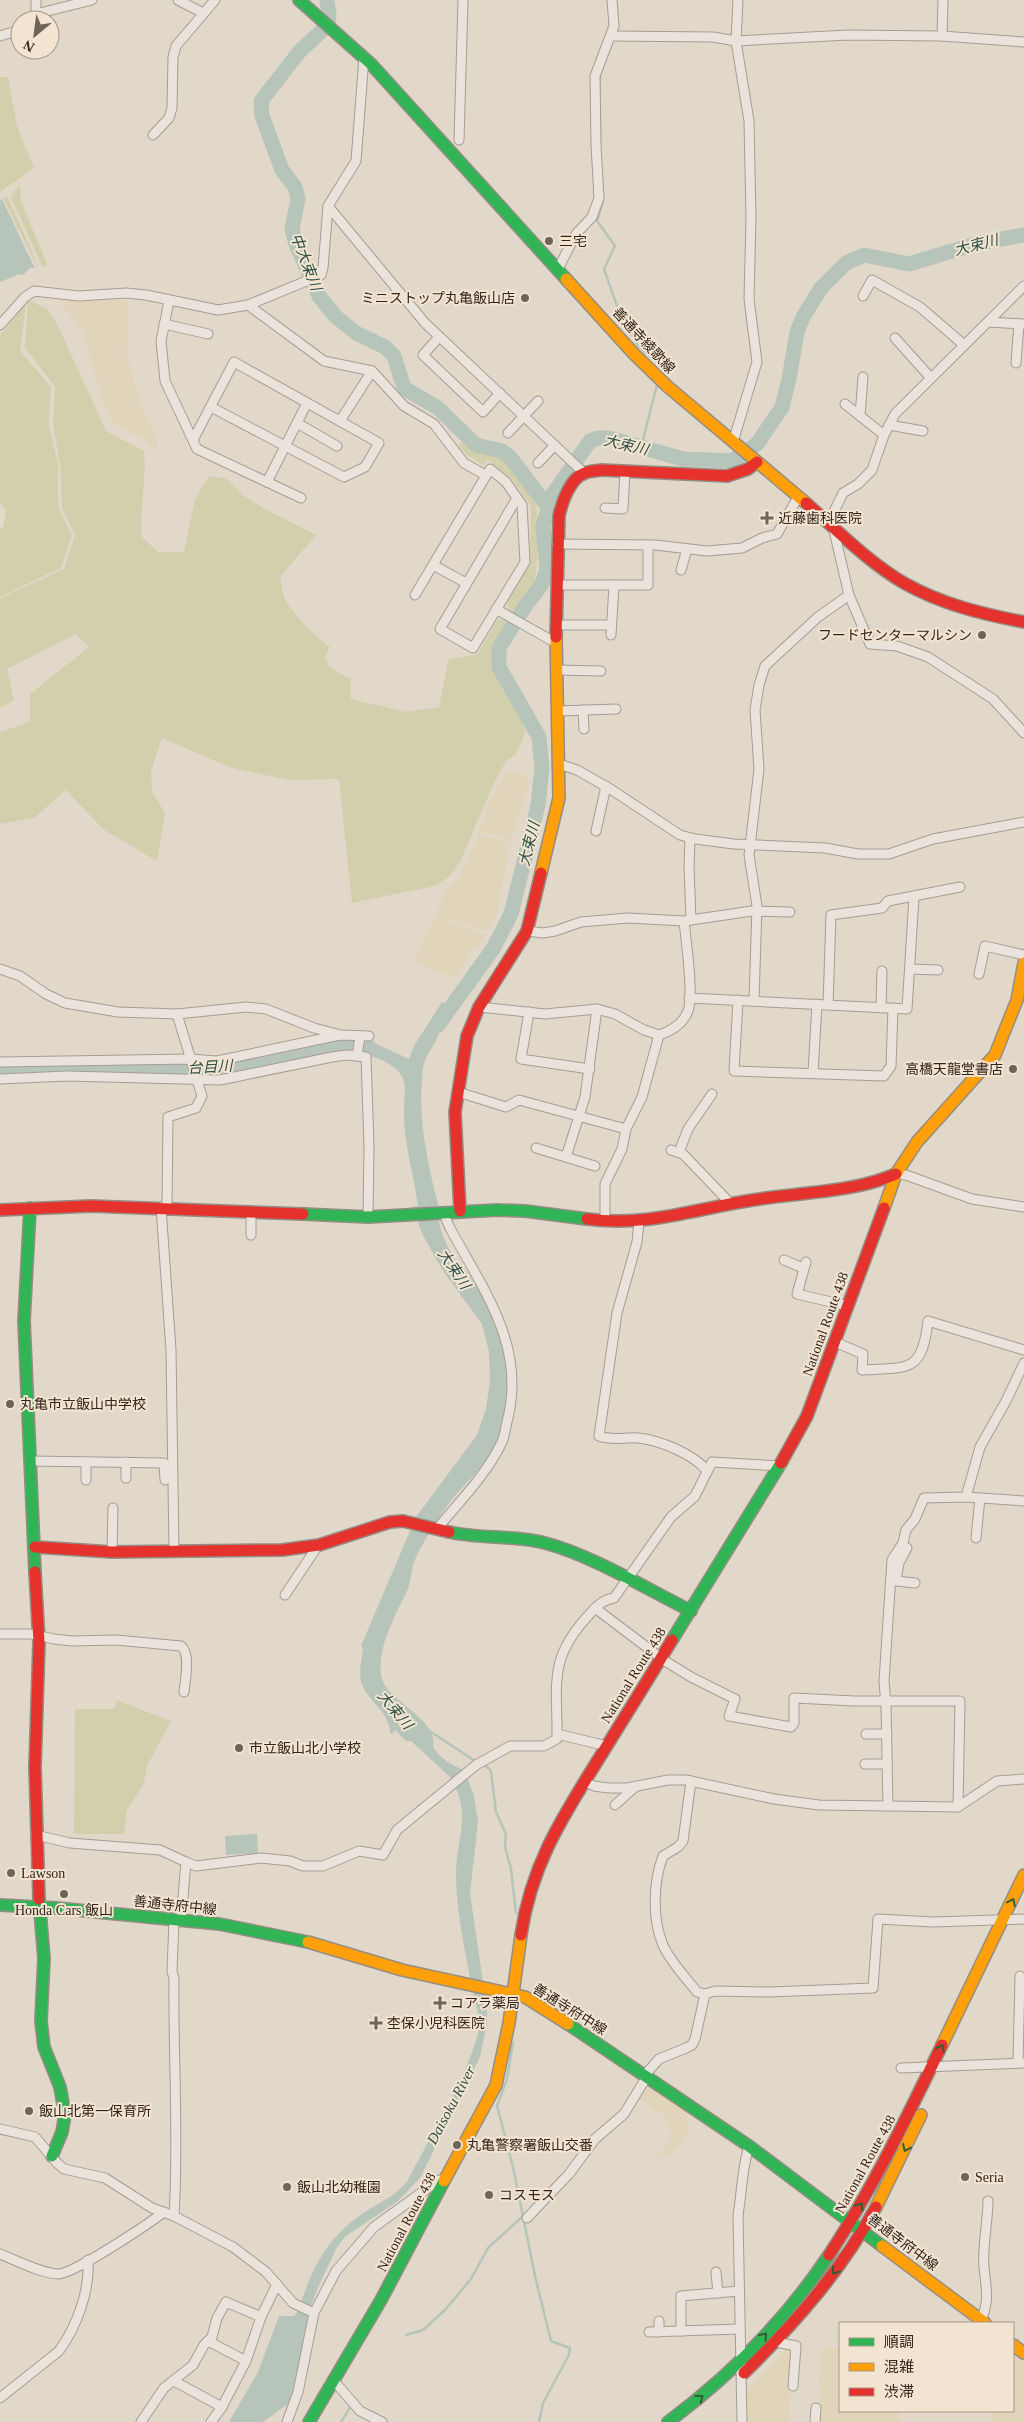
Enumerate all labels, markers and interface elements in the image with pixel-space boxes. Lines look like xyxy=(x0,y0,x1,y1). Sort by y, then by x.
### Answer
north arrow xyxy=(10,10,60,60)
text: N xyxy=(21,37,37,55)
water label: 中大束川 xyxy=(288,231,325,295)
water label: 大束川 xyxy=(952,231,1002,258)
place label: 三宅 xyxy=(559,234,587,249)
marker: 三宅 xyxy=(543,235,555,247)
place label: ミニストップ丸亀飯山店 xyxy=(361,291,515,306)
marker: ミニストップ丸亀飯山店 xyxy=(519,292,531,304)
street label: 善通寺綾歌線 xyxy=(610,305,678,376)
water label: 大束川 xyxy=(602,432,652,458)
marker: 近藤歯科医院 xyxy=(760,511,774,525)
place label: 近藤歯科医院 xyxy=(778,511,862,526)
place label: フードセンターマルシン xyxy=(818,628,972,643)
marker: フードセンターマルシン xyxy=(976,629,988,641)
water label: 大束川 xyxy=(516,818,543,868)
water label: 台目川 xyxy=(187,1058,235,1076)
place label: 高橋天龍堂書店 xyxy=(905,1062,1003,1077)
marker: 高橋天龍堂書店 xyxy=(1007,1063,1019,1075)
water label: 大束川 xyxy=(435,1246,474,1294)
street label: National Route 438 xyxy=(800,1270,851,1378)
place label: 丸亀市立飯山中学校 xyxy=(20,1397,146,1412)
marker: 丸亀市立飯山中学校 xyxy=(4,1398,16,1410)
street label: National Route 438 xyxy=(598,1625,669,1726)
water label: 大束川 xyxy=(374,1688,417,1734)
place label: 市立飯山北小学校 xyxy=(249,1740,361,1756)
marker: 市立飯山北小学校 xyxy=(233,1742,245,1754)
place label: Lawson xyxy=(21,1866,65,1881)
marker: Lawson xyxy=(5,1867,17,1879)
marker: Honda Cars 飯山 xyxy=(58,1888,70,1900)
street label: 善通寺府中線 xyxy=(132,1894,218,1917)
one-way arrow xyxy=(1005,1898,1015,1907)
place label: Honda Cars 飯山 xyxy=(15,1903,113,1918)
street label: 善通寺府中線 xyxy=(530,1981,609,2038)
place label: コアラ薬局 xyxy=(450,1996,520,2011)
marker: コアラ薬局 xyxy=(434,1997,446,2009)
marker: 杢保小児科医院 xyxy=(369,2016,383,2030)
place label: 杢保小児科医院 xyxy=(387,2016,485,2031)
one-way arrow xyxy=(935,2044,946,2053)
water label: Daisoku River xyxy=(423,2063,478,2148)
place label: 飯山北第一保育所 xyxy=(39,2103,151,2119)
marker: 飯山北第一保育所 xyxy=(23,2105,35,2117)
street label: National Route 438 xyxy=(832,2113,899,2216)
place label: 丸亀警察署飯山交番 xyxy=(467,2138,593,2153)
marker: 丸亀警察署飯山交番 xyxy=(451,2139,463,2151)
one-way arrow xyxy=(901,2143,912,2152)
street label: National Route 438 xyxy=(374,2170,439,2274)
place label: Seria xyxy=(975,2170,1005,2185)
marker: Seria xyxy=(959,2171,971,2183)
place label: 飯山北幼稚園 xyxy=(297,2179,381,2195)
marker: 飯山北幼稚園 xyxy=(281,2181,293,2193)
place label: コスモス xyxy=(499,2188,555,2203)
marker: コスモス xyxy=(483,2189,495,2201)
one-way arrow xyxy=(854,2202,864,2211)
street label: 善通寺府中線 xyxy=(865,2211,941,2274)
one-way arrow xyxy=(832,2265,841,2274)
legend xyxy=(839,2322,1014,2412)
one-way arrow xyxy=(759,2333,768,2342)
text: 順調 xyxy=(884,2334,914,2350)
text: 混雑 xyxy=(884,2359,914,2375)
text: 渋滞 xyxy=(884,2384,914,2400)
one-way arrow xyxy=(694,2395,704,2404)

